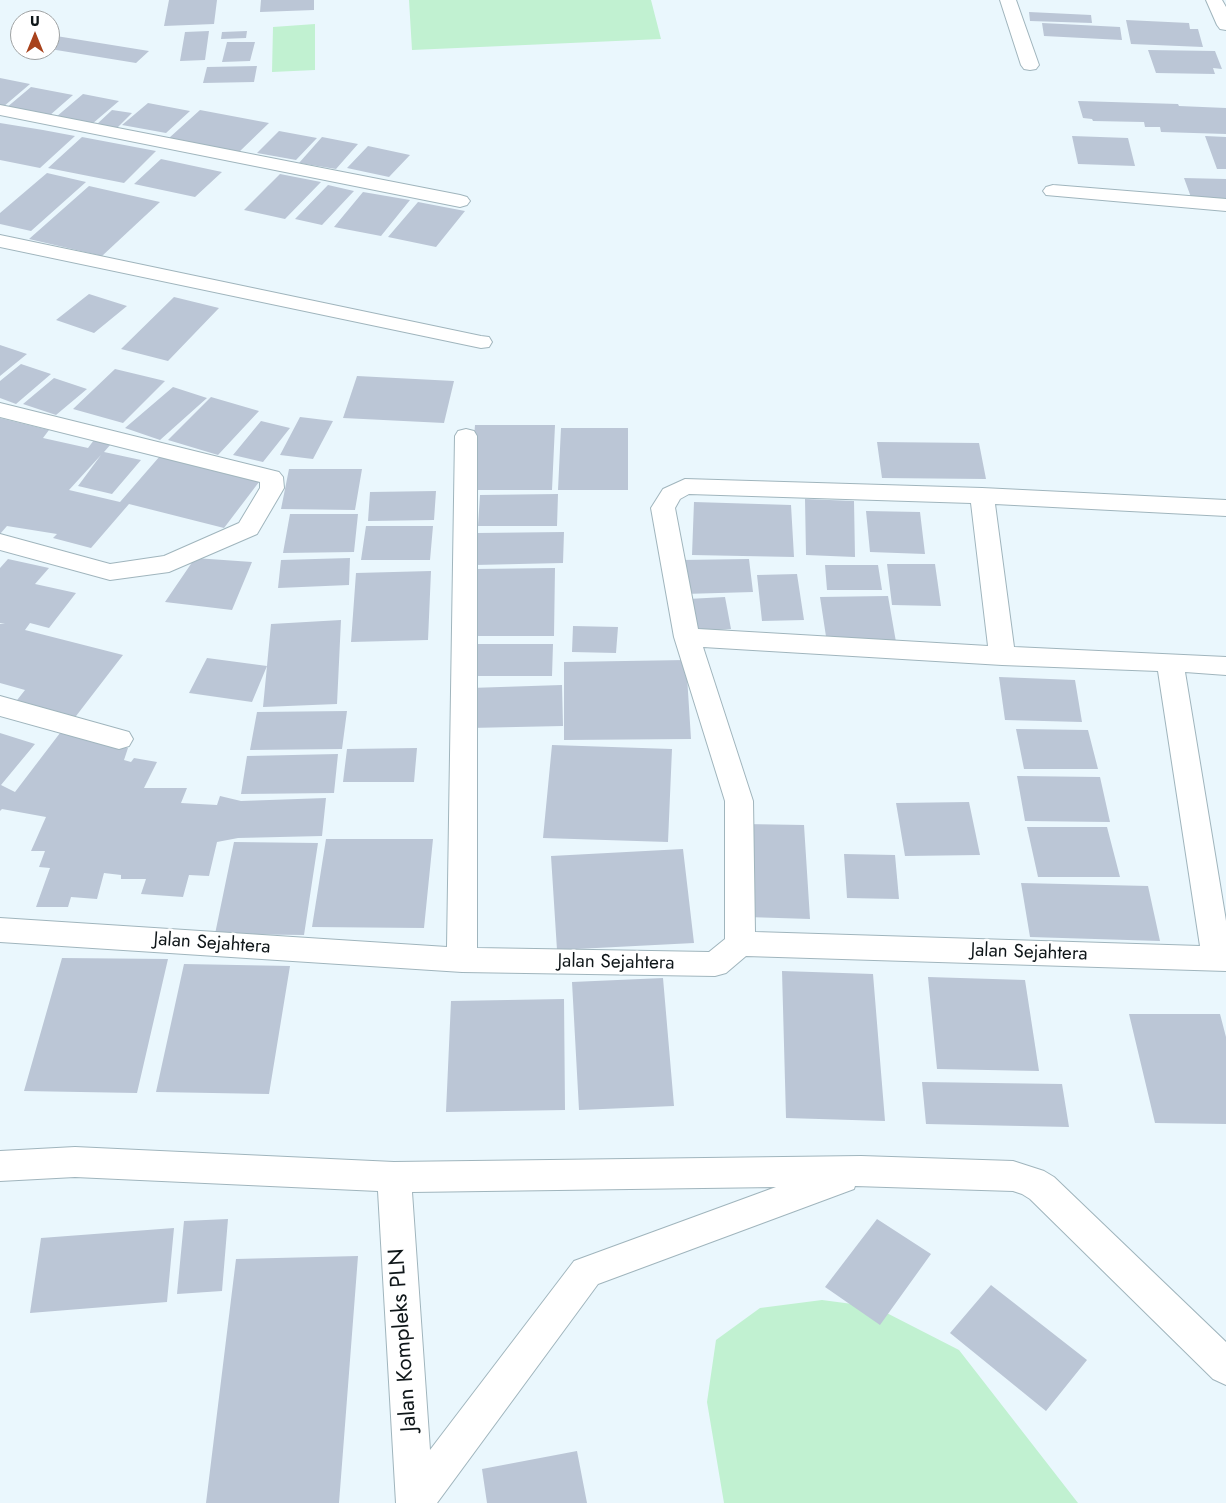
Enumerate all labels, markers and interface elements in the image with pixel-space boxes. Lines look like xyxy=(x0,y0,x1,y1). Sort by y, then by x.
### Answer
north arrow xyxy=(10,10,60,60)
text: U xyxy=(30,11,40,31)
street label: Jalan Sejahtera xyxy=(153,929,271,959)
street label: Jalan Sejahtera xyxy=(970,940,1088,966)
street label: Jalan Sejahtera xyxy=(557,951,675,975)
street label: Jalan Kompleks PLN xyxy=(384,1247,424,1433)

